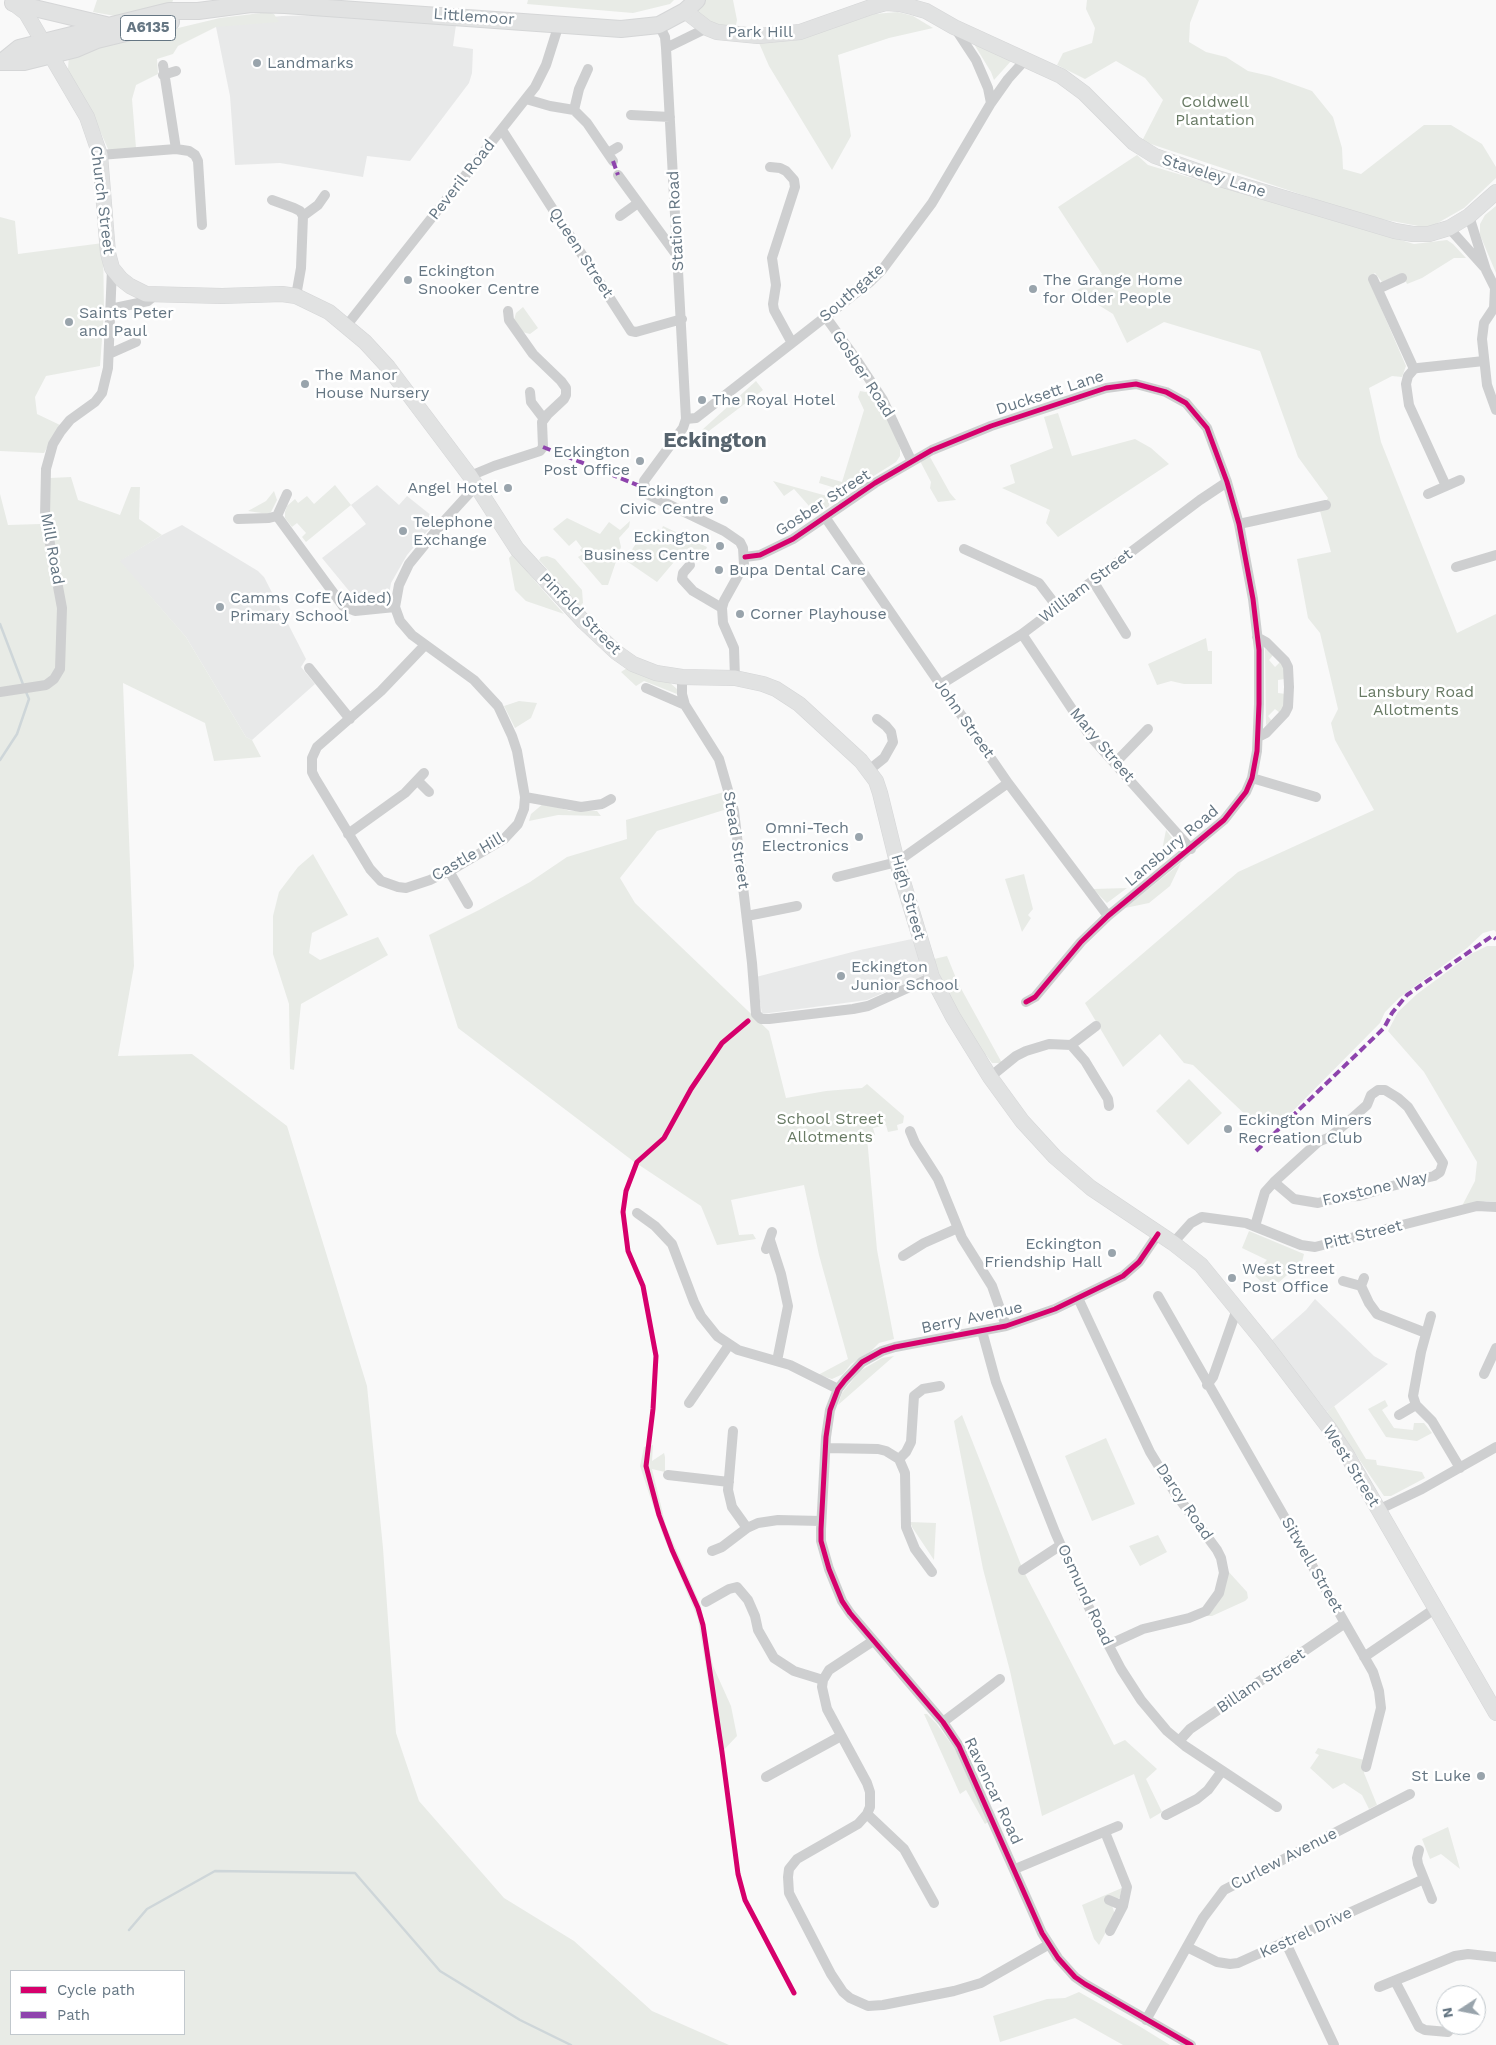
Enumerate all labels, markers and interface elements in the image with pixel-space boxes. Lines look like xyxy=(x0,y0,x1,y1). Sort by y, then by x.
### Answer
street label: Littlemoor xyxy=(433,5,515,29)
road number: A6135 xyxy=(120,15,176,40)
street label: Park Hill xyxy=(727,22,793,42)
place label: Landmarks xyxy=(267,53,354,73)
marker: Landmarks xyxy=(251,57,263,69)
park label: Coldwell Plantation xyxy=(1175,92,1255,130)
street label: Peveril Road xyxy=(425,136,499,224)
street label: Church Street xyxy=(86,144,118,256)
street label: Staveley Lane xyxy=(1159,150,1269,202)
street label: Station Road xyxy=(664,170,688,272)
street label: Queen Street xyxy=(545,204,617,302)
street label: Southgate xyxy=(816,260,888,326)
place label: Eckington Snooker Centre xyxy=(418,261,539,299)
place label: The Grange Home for Older People xyxy=(1043,270,1183,308)
marker: Eckington Snooker Centre xyxy=(402,274,414,286)
marker: The Grange Home for Older People xyxy=(1027,283,1039,295)
place label: Saints Peter and Paul xyxy=(79,303,174,341)
marker: Saints Peter and Paul xyxy=(63,316,75,328)
street label: Gosber Road xyxy=(828,327,898,421)
place label: The Manor House Nursery xyxy=(315,365,429,403)
street label: Ducksett Lane xyxy=(994,367,1106,419)
marker: The Manor House Nursery xyxy=(299,378,311,390)
place label: The Royal Hotel xyxy=(712,390,835,410)
marker: The Royal Hotel xyxy=(696,394,708,406)
district label: Eckington xyxy=(663,428,767,454)
place label: Eckington Post Office xyxy=(543,442,630,480)
marker: Eckington Post Office xyxy=(634,455,646,467)
street label: Gosber Street xyxy=(772,465,874,541)
place label: Angel Hotel xyxy=(408,478,498,498)
place label: Eckington Civic Centre xyxy=(620,481,714,519)
marker: Angel Hotel xyxy=(502,482,514,494)
marker: Eckington Civic Centre xyxy=(718,494,730,506)
street label: Mill Road xyxy=(36,512,68,586)
place label: Telephone Exchange xyxy=(413,512,493,550)
marker: Telephone Exchange xyxy=(397,525,409,537)
place label: Eckington Business Centre xyxy=(583,527,710,565)
marker: Eckington Business Centre xyxy=(714,540,726,552)
street label: William Street xyxy=(1036,545,1136,627)
place label: Bupa Dental Care xyxy=(729,560,866,580)
marker: Bupa Dental Care xyxy=(713,564,725,576)
street label: Pinfold Street xyxy=(535,569,625,659)
place label: Camms CofE (Aided) Primary School xyxy=(230,588,392,626)
marker: Camms CofE (Aided) Primary School xyxy=(214,601,226,613)
place label: Corner Playhouse xyxy=(750,604,887,624)
marker: Corner Playhouse xyxy=(734,608,746,620)
street label: John Street xyxy=(930,676,998,762)
park label: Lansbury Road Allotments xyxy=(1358,682,1474,720)
street label: Mary Street xyxy=(1065,704,1139,786)
street label: Stead Street xyxy=(719,790,753,890)
street label: Lansbury Road xyxy=(1121,801,1223,891)
place label: Omni-Tech Electronics xyxy=(762,818,849,856)
street label: Castle Hill xyxy=(428,829,508,885)
marker: Omni-Tech Electronics xyxy=(853,831,865,843)
street label: High Street xyxy=(887,852,929,942)
place label: Eckington Junior School xyxy=(851,957,959,995)
marker: Eckington Junior School xyxy=(835,970,847,982)
park label: School Street Allotments xyxy=(777,1109,883,1147)
place label: Eckington Miners Recreation Club xyxy=(1238,1110,1372,1148)
marker: Eckington Miners Recreation Club xyxy=(1222,1123,1234,1135)
street label: Foxstone Way xyxy=(1321,1168,1429,1210)
street label: Pitt Street xyxy=(1322,1216,1404,1254)
place label: Eckington Friendship Hall xyxy=(984,1234,1102,1272)
marker: Eckington Friendship Hall xyxy=(1106,1247,1118,1259)
place label: West Street Post Office xyxy=(1242,1259,1335,1297)
marker: West Street Post Office xyxy=(1226,1272,1238,1284)
street label: Berry Avenue xyxy=(920,1298,1024,1338)
street label: West Street xyxy=(1318,1422,1384,1510)
street label: Darcy Road xyxy=(1151,1460,1217,1544)
street label: Sitwell Street xyxy=(1277,1514,1347,1616)
street label: Osmund Road xyxy=(1053,1541,1117,1649)
street label: Billam Street xyxy=(1213,1644,1309,1718)
street label: Ravencar Road xyxy=(960,1734,1026,1848)
place label: St Luke xyxy=(1411,1766,1471,1786)
marker: St Luke xyxy=(1475,1770,1487,1782)
street label: Curlew Avenue xyxy=(1228,1824,1340,1894)
street label: Kestrel Drive xyxy=(1257,1903,1355,1963)
legend xyxy=(10,1970,185,2035)
text: Cycle path xyxy=(57,1981,135,1999)
north arrow xyxy=(1436,1985,1486,2035)
text: Path xyxy=(57,2006,90,2024)
text: N xyxy=(1438,2006,1456,2019)

